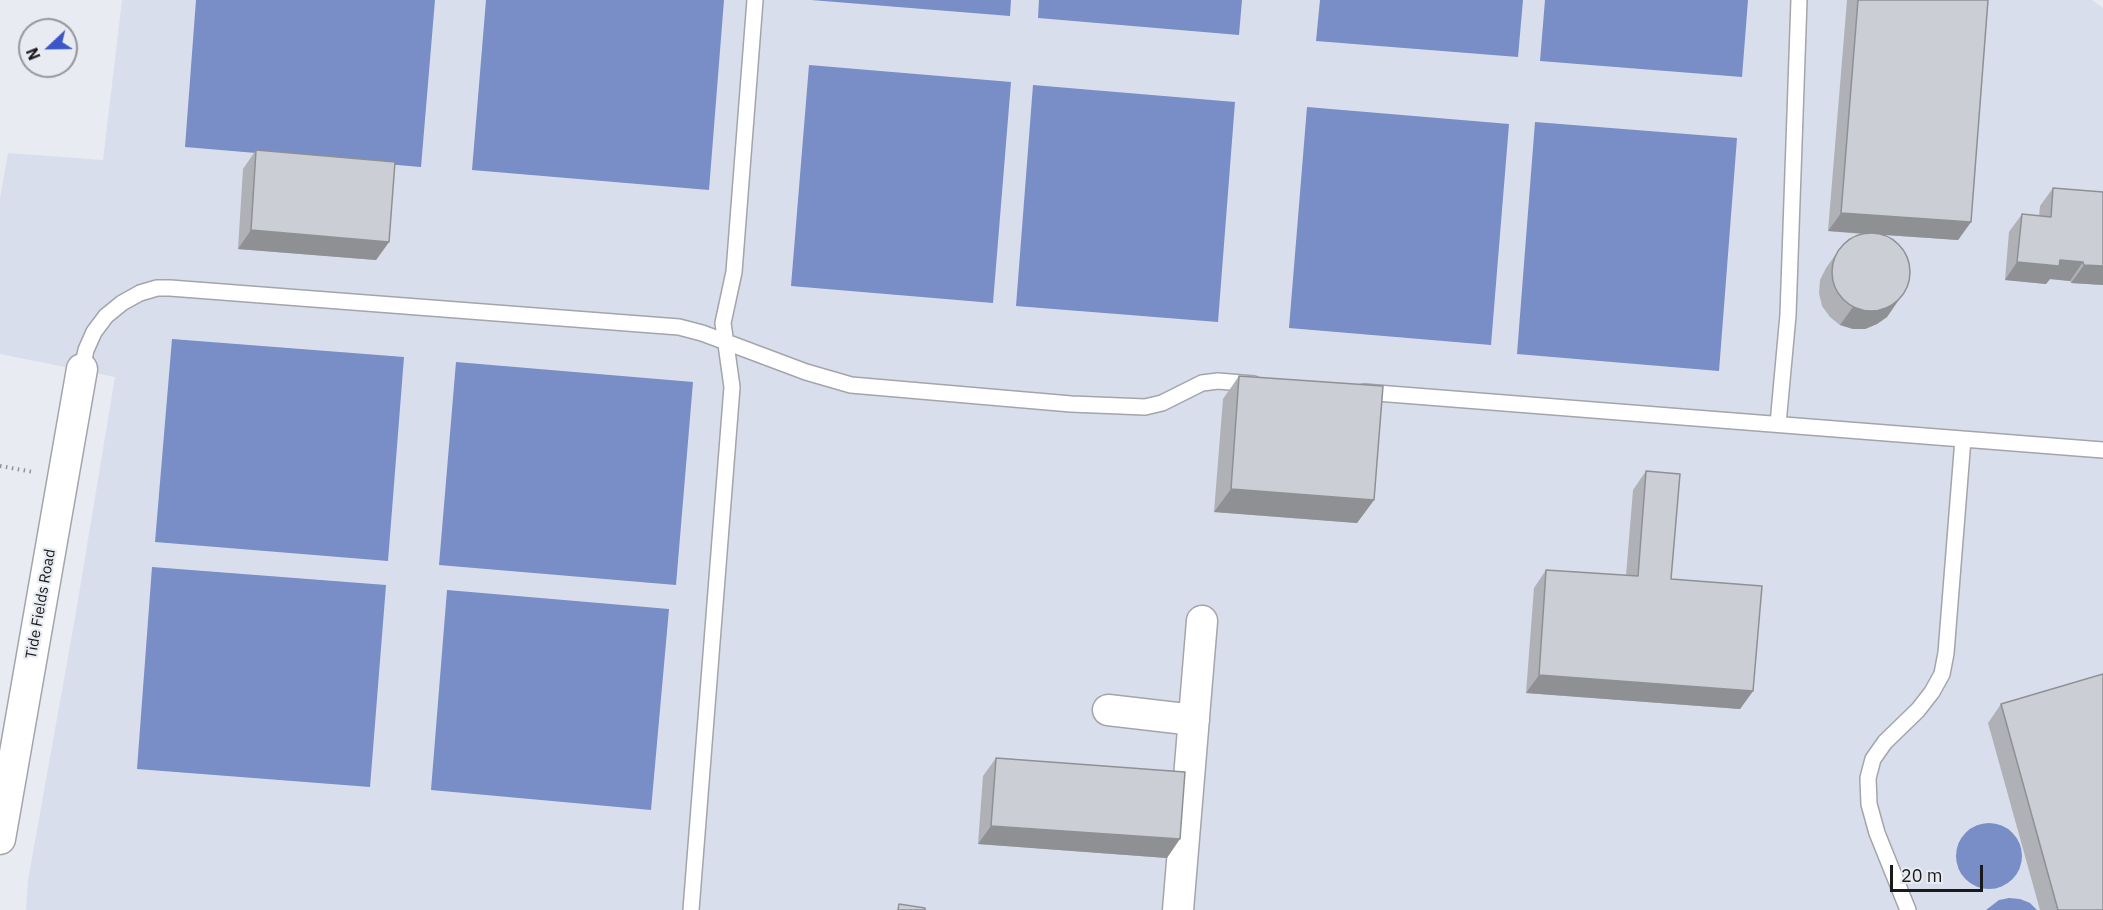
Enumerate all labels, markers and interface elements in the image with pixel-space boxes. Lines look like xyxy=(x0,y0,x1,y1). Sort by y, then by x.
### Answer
north arrow xyxy=(18,18,78,78)
text: N xyxy=(22,45,45,63)
street label: Tide Fields Road xyxy=(22,548,60,660)
scale bar xyxy=(1893,853,1986,891)
text: 20 m xyxy=(1901,864,1943,887)

